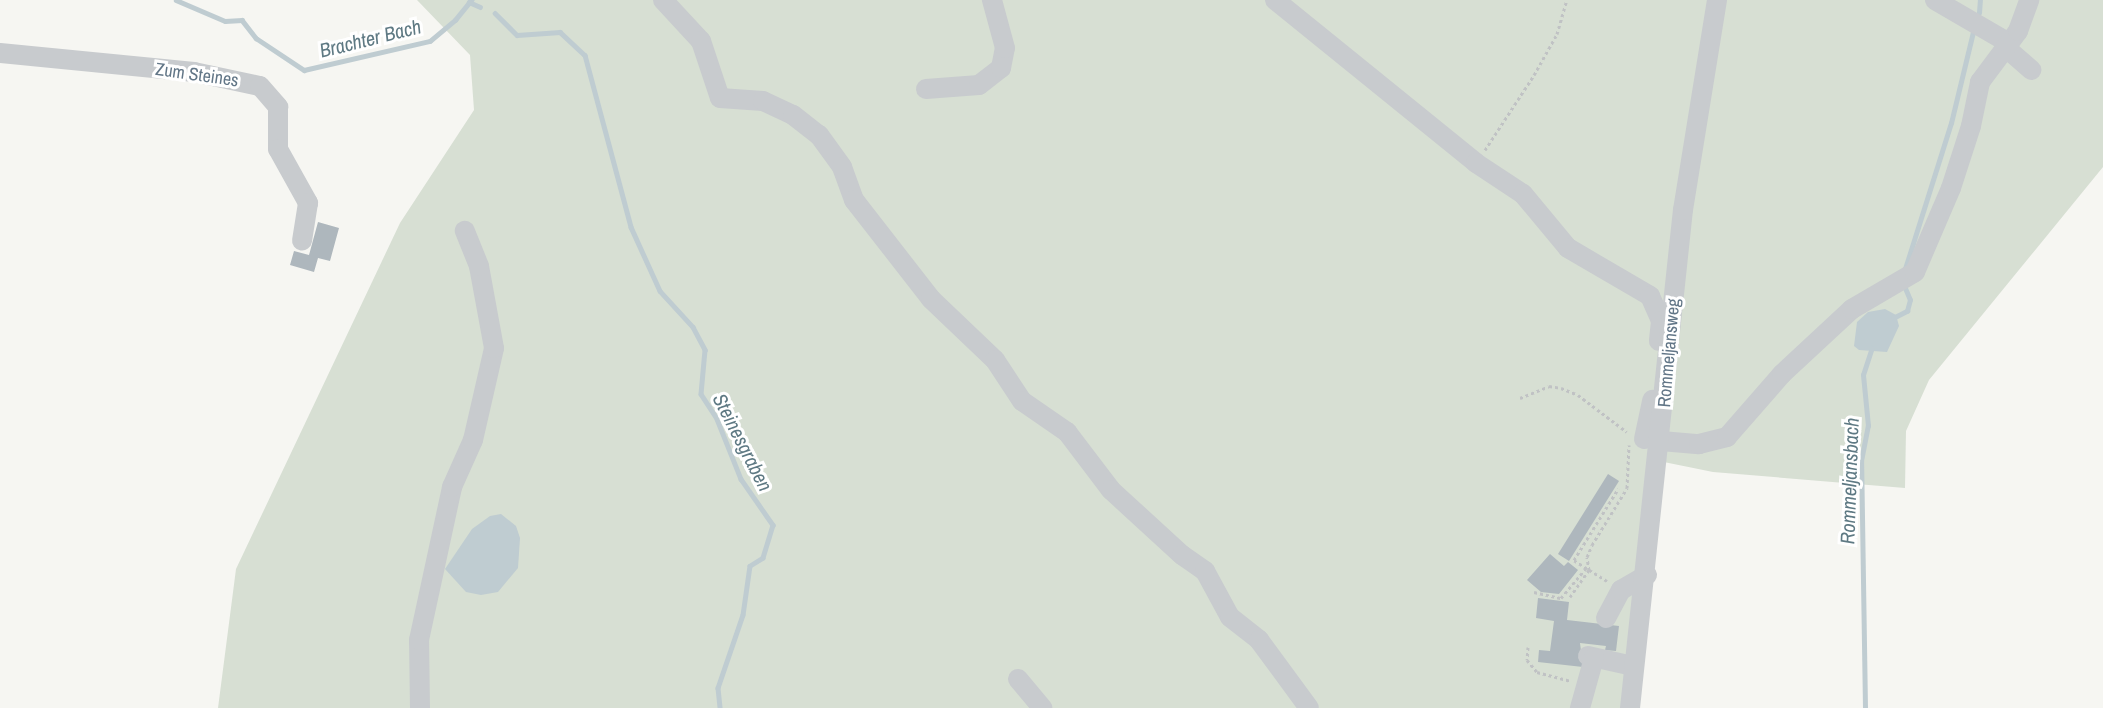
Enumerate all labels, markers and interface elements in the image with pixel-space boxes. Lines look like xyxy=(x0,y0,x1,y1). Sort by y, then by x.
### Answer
water label: Brachter Bach xyxy=(317,14,423,62)
street label: Zum Steines xyxy=(154,58,240,92)
street label: Rommeljansweg xyxy=(1653,298,1685,408)
water label: Steinesgraben xyxy=(708,389,778,495)
water label: Rommeljansbach xyxy=(1835,417,1863,545)

